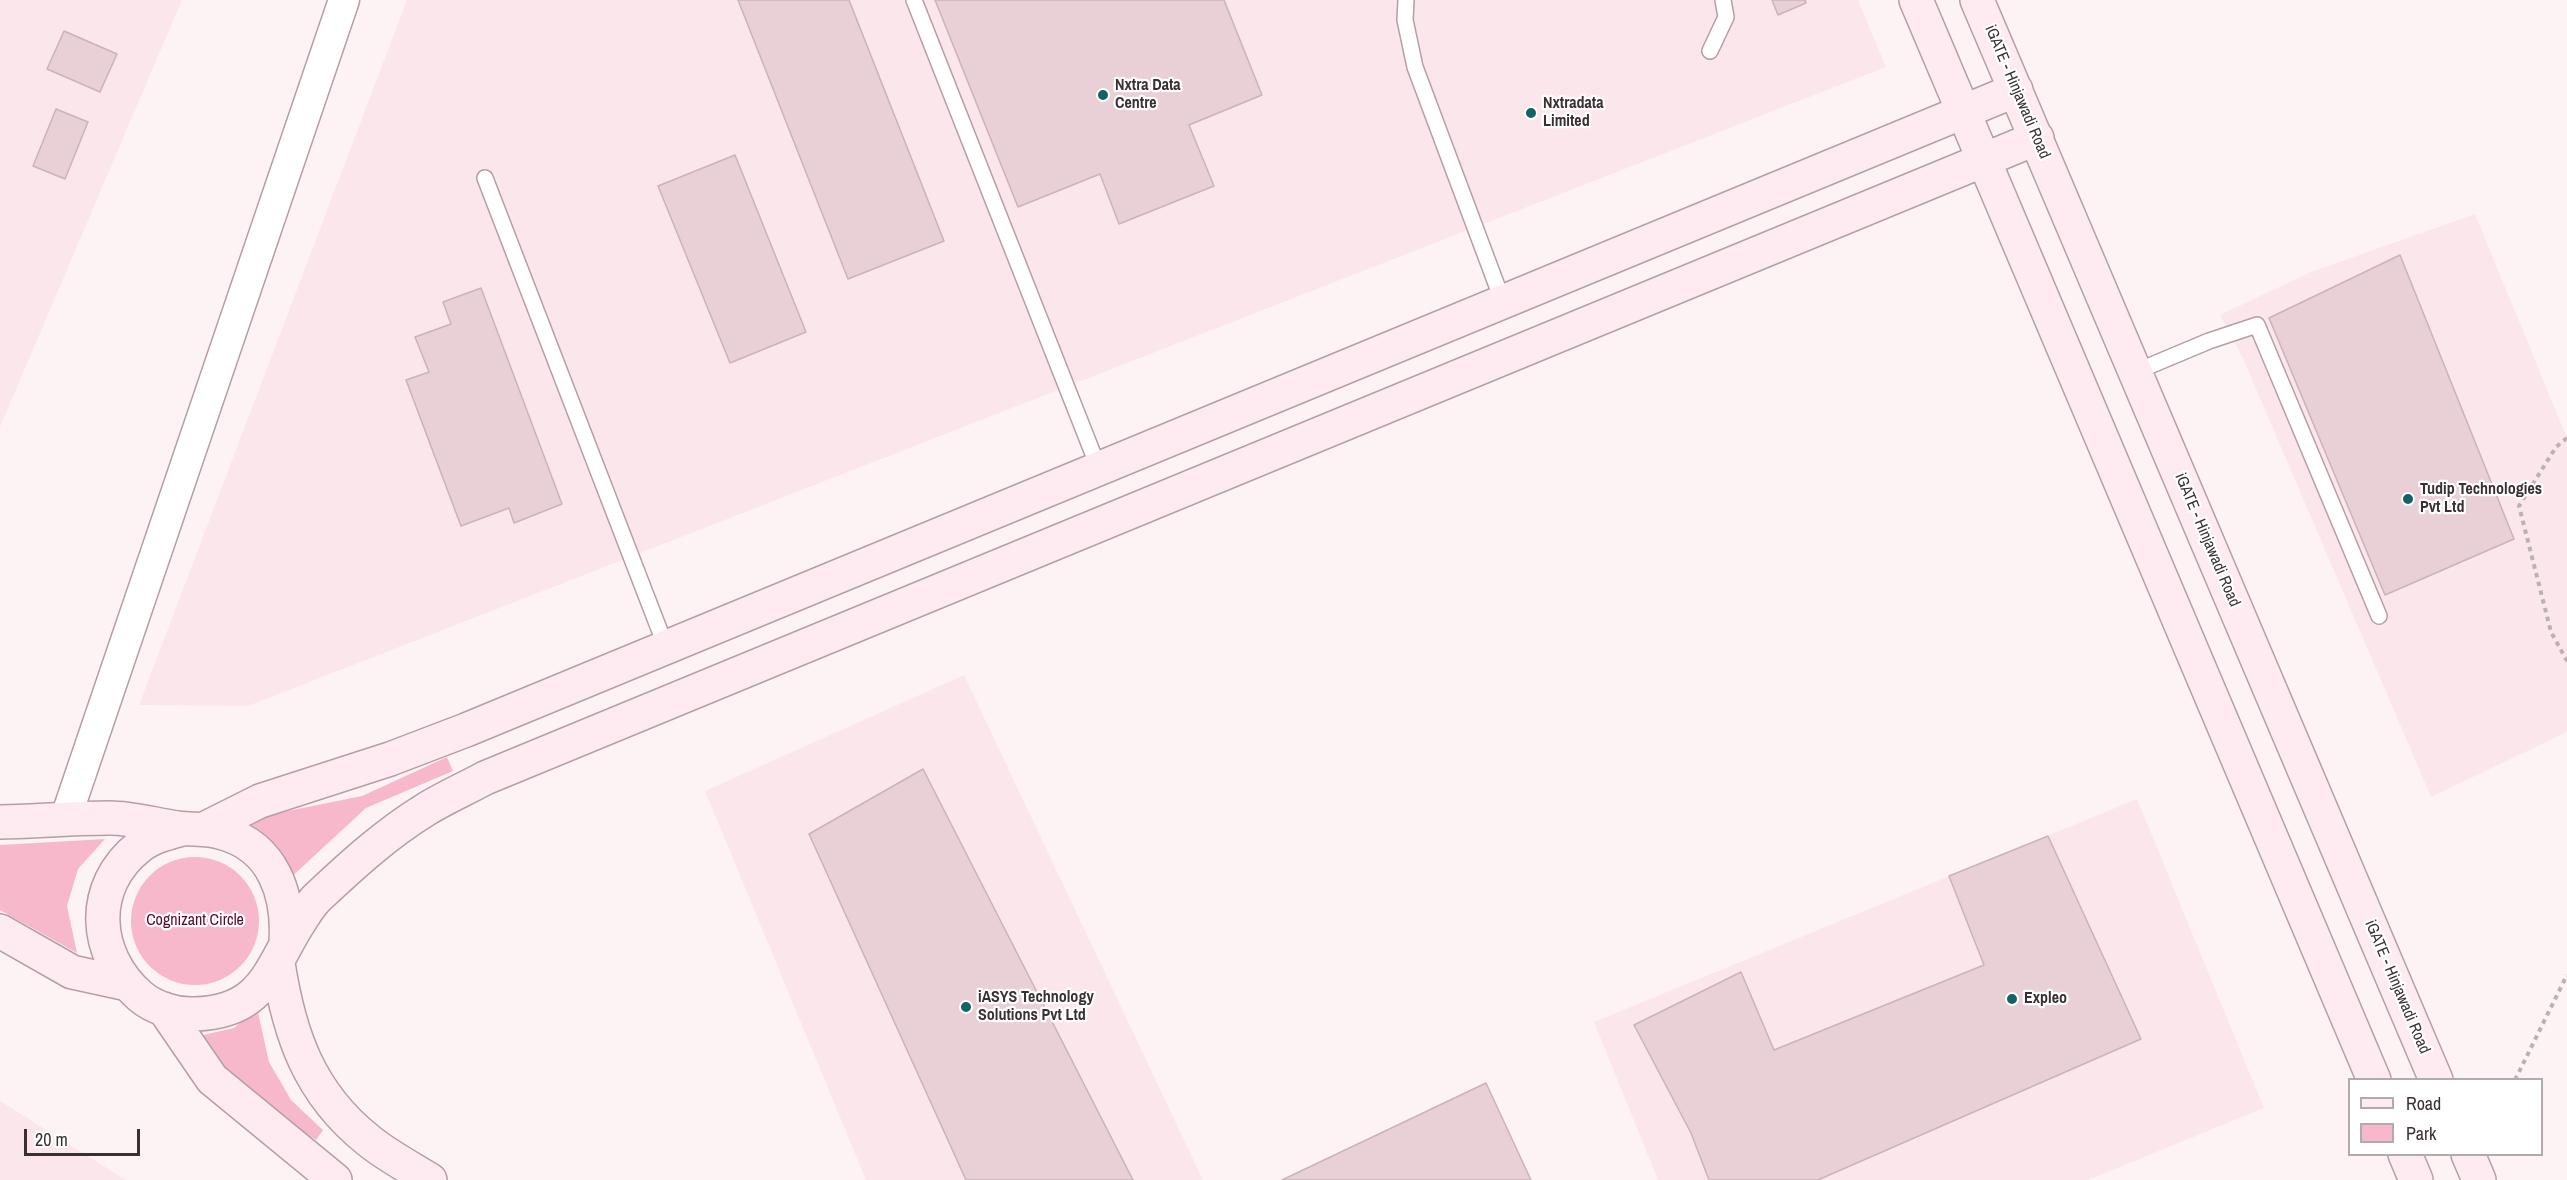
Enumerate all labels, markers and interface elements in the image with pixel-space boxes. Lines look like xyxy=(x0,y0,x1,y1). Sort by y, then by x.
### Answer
street label: iGATE - Hinjawadi Road xyxy=(1980,22,2054,162)
place label: Nxtra Data Centre xyxy=(1115,76,1181,114)
marker: Nxtra Data Centre xyxy=(1096,88,1110,102)
place label: Nxtradata Limited xyxy=(1543,94,1604,132)
marker: Nxtradata Limited xyxy=(1524,106,1538,120)
street label: iGATE - Hinjawadi Road xyxy=(2170,470,2244,610)
place label: Tudip Technologies Pvt Ltd xyxy=(2420,480,2542,518)
marker: Tudip Technologies Pvt Ltd xyxy=(2401,492,2415,506)
park label: Cognizant Circle xyxy=(146,911,244,931)
street label: iGATE - Hinjawadi Road xyxy=(2360,917,2434,1057)
place label: iASYS Technology Solutions Pvt Ltd xyxy=(978,988,1094,1026)
place label: Expleo xyxy=(2024,989,2067,1009)
marker: Expleo xyxy=(2005,992,2019,1006)
marker: iASYS Technology Solutions Pvt Ltd xyxy=(959,1000,973,1014)
legend xyxy=(2348,1078,2543,1156)
text: Road xyxy=(2406,1091,2441,1116)
scale bar xyxy=(27,1117,142,1155)
text: Park xyxy=(2406,1121,2436,1146)
text: 20 m xyxy=(35,1127,68,1152)

